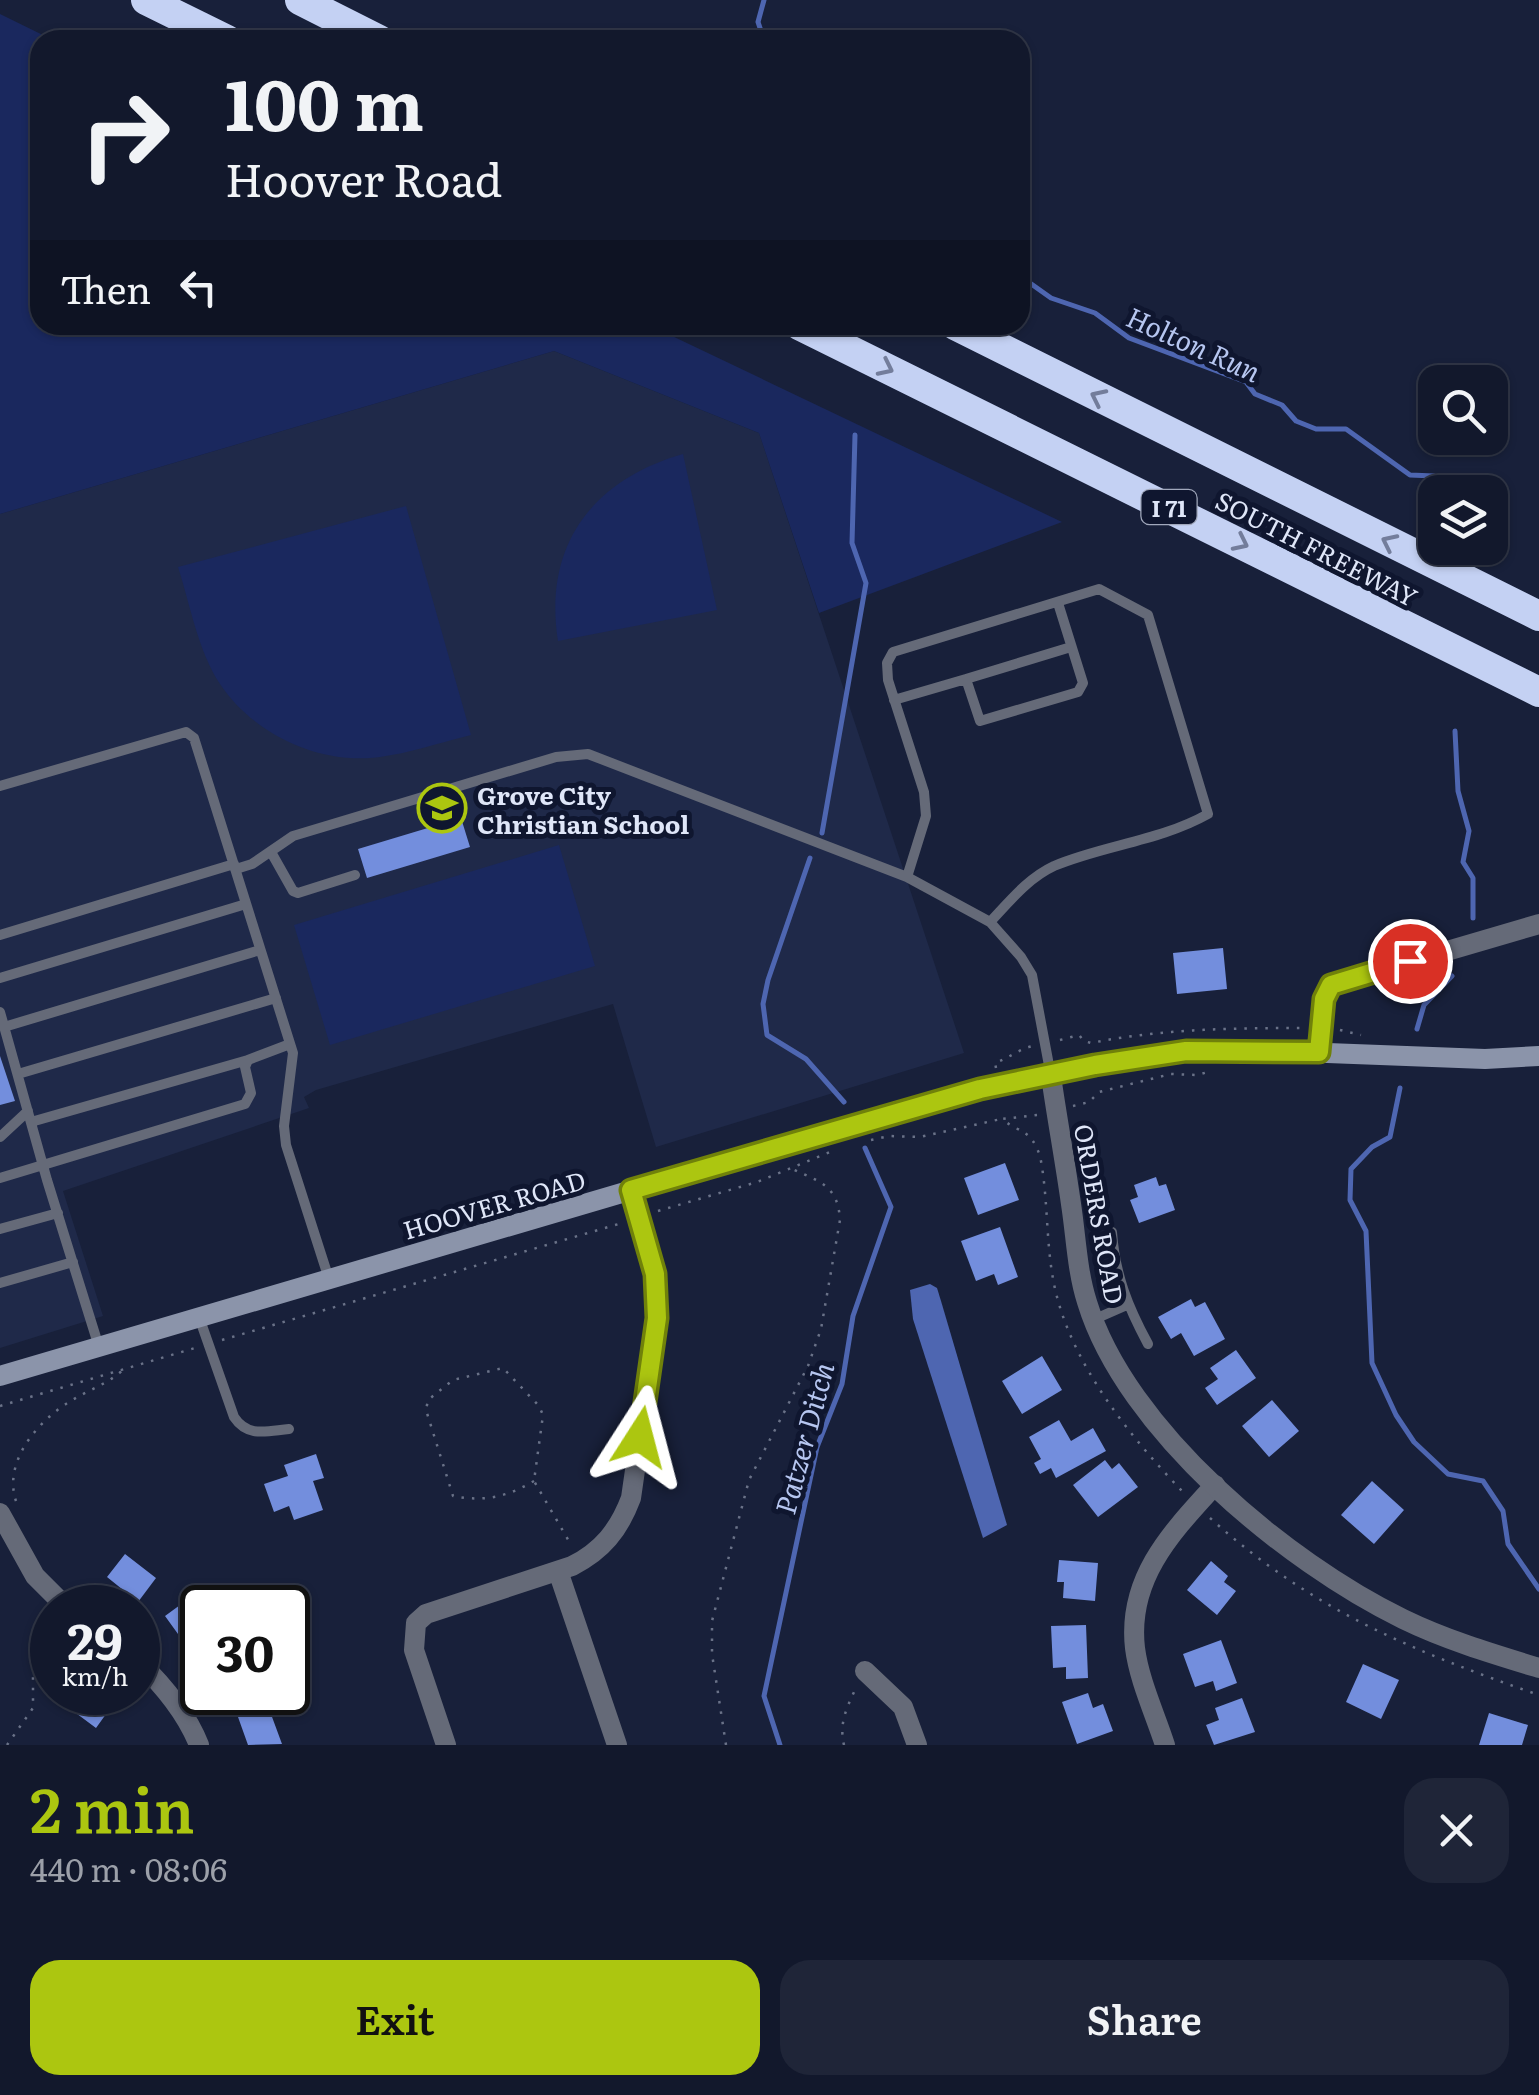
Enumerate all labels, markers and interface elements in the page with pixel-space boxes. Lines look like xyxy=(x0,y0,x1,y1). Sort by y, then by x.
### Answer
text: 100 m xyxy=(225,49,424,153)
icon: right xyxy=(60,70,190,200)
text: Hoover Road xyxy=(225,144,502,211)
text: Then xyxy=(60,259,151,316)
icon: left xyxy=(171,260,226,315)
water label: Holton Run xyxy=(1120,295,1268,391)
one-way arrow xyxy=(876,356,894,376)
map controls xyxy=(1418,365,1508,565)
button: search xyxy=(1418,365,1508,455)
one-way arrow xyxy=(1091,389,1109,409)
button: layers xyxy=(1418,475,1508,565)
street label: SOUTH FREEWAY xyxy=(1210,481,1424,615)
road number: I 71 xyxy=(1142,490,1196,524)
one-way arrow xyxy=(1230,530,1248,550)
one-way arrow xyxy=(1381,534,1399,554)
place label: Grove City Christian School xyxy=(477,776,689,842)
school or university icon: Grove City Christian School xyxy=(416,782,468,834)
pin xyxy=(1368,919,1453,1004)
icon: arrive xyxy=(1383,934,1438,989)
street label: ORDERS ROAD xyxy=(1066,1121,1134,1307)
street label: HOOVER ROAD xyxy=(398,1160,590,1248)
water label: Patzer Ditch xyxy=(763,1357,844,1519)
position arrow xyxy=(588,1385,692,1489)
speed limit sign: 30 xyxy=(180,1585,310,1715)
text: 29 xyxy=(67,1601,123,1675)
text: km/h xyxy=(62,1657,128,1694)
text: 2 min xyxy=(30,1762,195,1851)
button: close xyxy=(1404,1778,1509,1883)
text: 440 m · 08:06 xyxy=(30,1844,227,1892)
button: Exit xyxy=(30,1960,760,2075)
button: Share xyxy=(780,1960,1509,2075)

